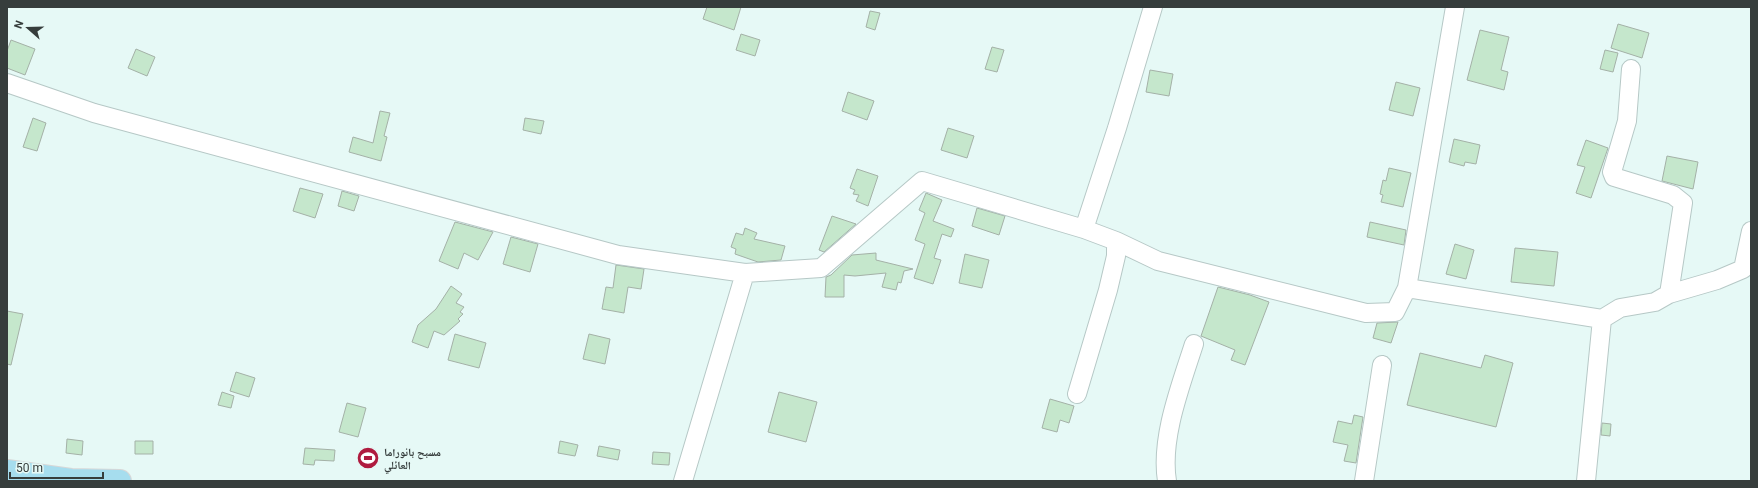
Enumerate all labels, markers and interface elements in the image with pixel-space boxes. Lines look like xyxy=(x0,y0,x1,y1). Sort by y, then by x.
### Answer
north arrow xyxy=(8,8,48,48)
text: N xyxy=(12,19,27,31)
sports icon: مسبح بانوراما العائلي xyxy=(355,445,381,471)
place label: مسبح بانوراما العائلي xyxy=(384,446,441,473)
scale bar xyxy=(10,454,103,480)
text: 50 m xyxy=(16,461,43,475)

